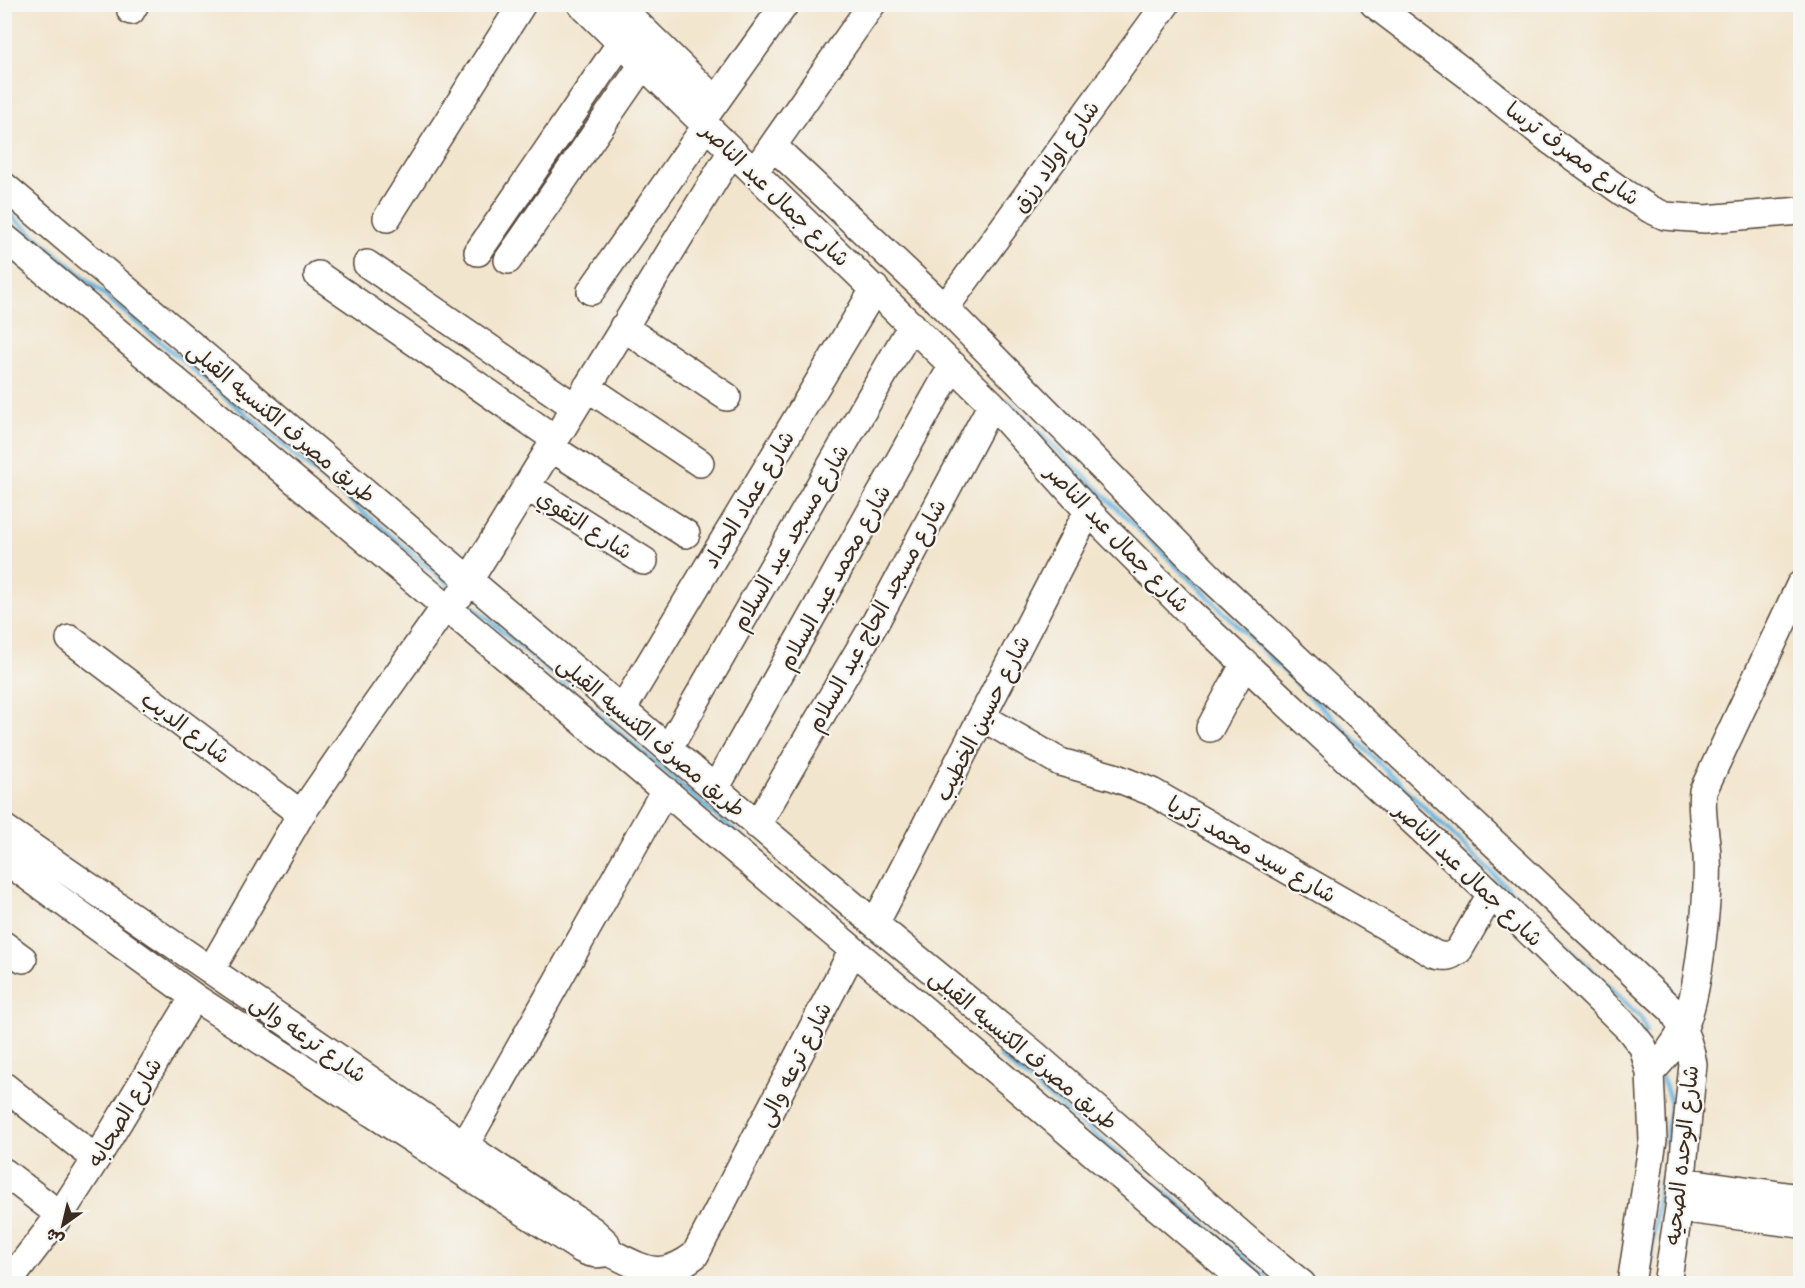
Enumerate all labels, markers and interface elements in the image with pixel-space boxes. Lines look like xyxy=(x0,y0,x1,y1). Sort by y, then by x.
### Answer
street label: شارع اولاد رزق xyxy=(1007,96,1107,219)
street label: شارع مصرف ترسا xyxy=(1499,97,1644,213)
street label: شارع جمال عبد الناصر xyxy=(693,116,855,274)
street label: طريق مصرف الكنسيه القبلى xyxy=(181,337,380,510)
street label: شارع عماد الحداد xyxy=(698,426,802,574)
street label: شارع مسجد عبد السلام xyxy=(727,440,857,637)
street label: شارع جمال عبد الناصر xyxy=(1037,458,1195,620)
street label: شارع محمد عبد السلام xyxy=(773,481,899,676)
street label: شارع التقوي xyxy=(530,484,637,568)
street label: شارع مسجد الحاج عبد السلام xyxy=(802,495,954,738)
street label: شارع حسين الخطيب xyxy=(930,631,1038,806)
street label: طريق مصرف الكنسيه القبلى xyxy=(551,651,750,824)
street label: شارع الديب xyxy=(135,686,235,771)
street label: شارع سيد محمد زكريا xyxy=(1161,791,1341,911)
street label: شارع جمال عبد الناصر xyxy=(1386,796,1548,954)
street label: طريق مصرف الكنسيه القبلى xyxy=(923,964,1122,1137)
street label: شارع ترعه والى xyxy=(244,989,372,1090)
street label: شارع ترعه والى xyxy=(752,998,839,1132)
street label: شارع الصحابه xyxy=(82,1053,169,1173)
street label: شارع الوحده الصحيه xyxy=(1660,1064,1706,1247)
north arrow xyxy=(33,1195,93,1255)
text: ش xyxy=(42,1223,69,1250)

